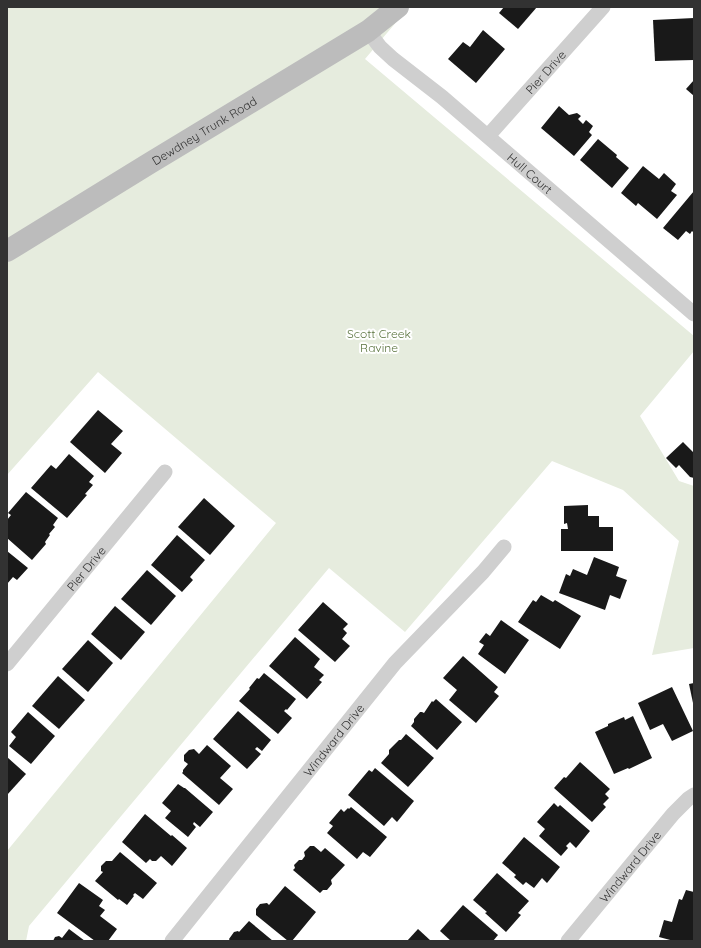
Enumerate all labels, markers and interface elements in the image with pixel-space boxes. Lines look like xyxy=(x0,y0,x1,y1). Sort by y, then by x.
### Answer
street label: Pier Drive xyxy=(522,47,569,97)
street label: Dewdney Trunk Road xyxy=(149,93,259,168)
street label: Hull Court xyxy=(504,149,556,196)
park label: Scott Creek Ravine xyxy=(347,326,411,355)
street label: Pier Drive xyxy=(63,543,109,594)
street label: Windward Drive xyxy=(300,700,367,779)
street label: Windward Drive xyxy=(596,827,664,905)

